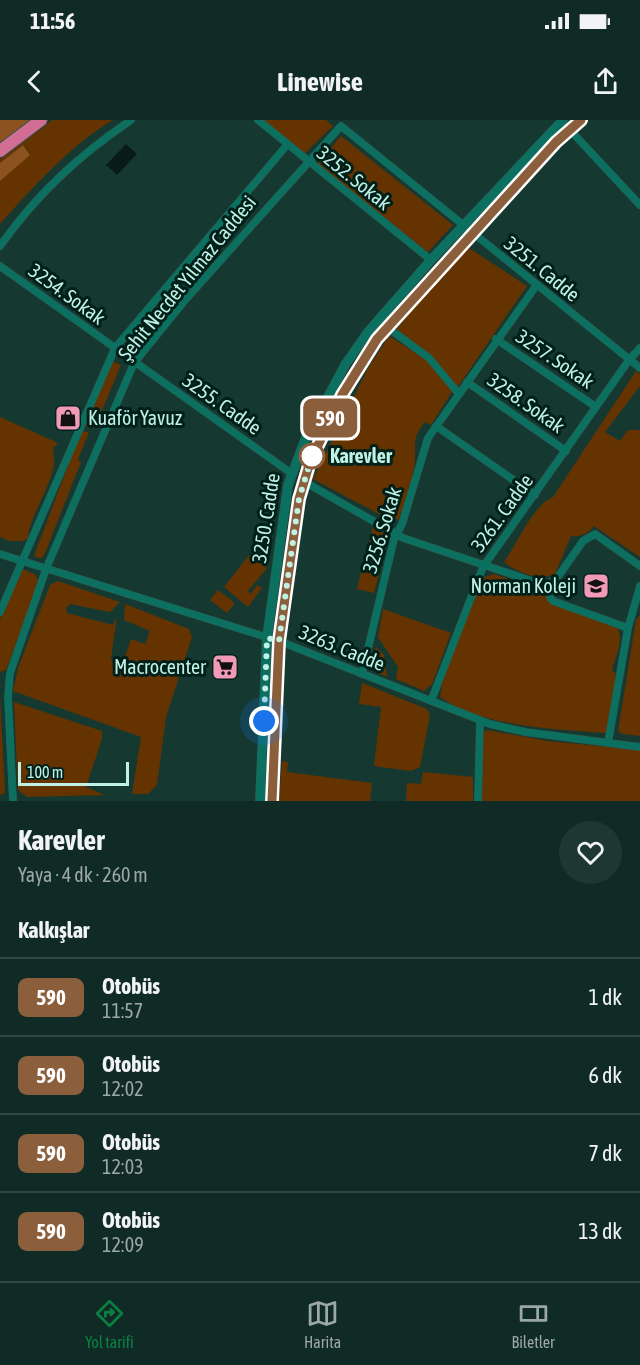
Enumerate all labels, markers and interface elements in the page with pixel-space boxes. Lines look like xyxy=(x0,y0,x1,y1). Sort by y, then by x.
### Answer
text: 11:56 xyxy=(30,8,75,34)
icon: back xyxy=(18,65,51,98)
icon: share xyxy=(589,65,622,98)
text: Linewise xyxy=(277,66,363,97)
street label: 3252. Sokak xyxy=(313,141,396,215)
street label: Şehit Necdet Yılmaz Caddesi xyxy=(113,191,260,365)
street label: 3251. Cadde xyxy=(500,231,585,306)
street label: 3254. Sokak xyxy=(25,258,110,329)
street label: 3257. Sokak xyxy=(512,324,599,393)
street label: 3255. Cadde xyxy=(179,368,266,439)
street label: 3258. Sokak xyxy=(483,368,569,438)
line badge: 590 xyxy=(296,398,364,438)
shop icon: Kuaför Yavuz xyxy=(53,403,83,433)
place label: Kuaför Yavuz xyxy=(88,406,182,429)
text: 590 xyxy=(315,406,345,430)
marker: Karevler xyxy=(299,443,325,469)
place label: Karevler xyxy=(330,444,393,467)
street label: 3261. Cadde xyxy=(466,469,537,556)
street label: 3250. Cadde xyxy=(247,472,284,564)
street label: 3256. Sokak xyxy=(358,484,406,576)
school or university icon: Norman Koleji xyxy=(581,571,611,601)
place label: Norman Koleji xyxy=(471,574,576,597)
street label: 3263. Cadde xyxy=(296,620,388,675)
supermarket icon: Macrocenter xyxy=(210,652,240,682)
place label: Macrocenter xyxy=(114,655,207,678)
your location xyxy=(249,706,279,736)
scale bar xyxy=(18,759,129,786)
text: 100 m xyxy=(27,763,63,781)
button: heart xyxy=(559,821,622,884)
text: Karevler xyxy=(18,824,105,856)
text: Yaya · 4 dk · 260 m xyxy=(18,863,148,886)
text: Kalkışlar xyxy=(18,917,89,943)
text: Otobüs xyxy=(102,973,160,999)
text: 1 dk xyxy=(589,984,622,1010)
text: 590 xyxy=(36,985,66,1009)
text: 11:57 xyxy=(102,999,143,1022)
text: Otobüs xyxy=(102,1051,160,1077)
text: 6 dk xyxy=(589,1062,622,1088)
text: 590 xyxy=(36,1063,66,1087)
text: 12:02 xyxy=(102,1077,144,1100)
text: Otobüs xyxy=(102,1129,160,1155)
text: 7 dk xyxy=(589,1140,622,1166)
text: 590 xyxy=(36,1141,66,1165)
text: 12:03 xyxy=(102,1155,144,1178)
text: Otobüs xyxy=(102,1207,160,1233)
text: 13 dk xyxy=(578,1218,622,1244)
text: 590 xyxy=(36,1219,66,1243)
text: 12:09 xyxy=(102,1233,144,1256)
tab: Yol tarifi xyxy=(85,1297,134,1351)
tab: Harita xyxy=(304,1297,341,1351)
tab: Biletler xyxy=(512,1297,555,1351)

